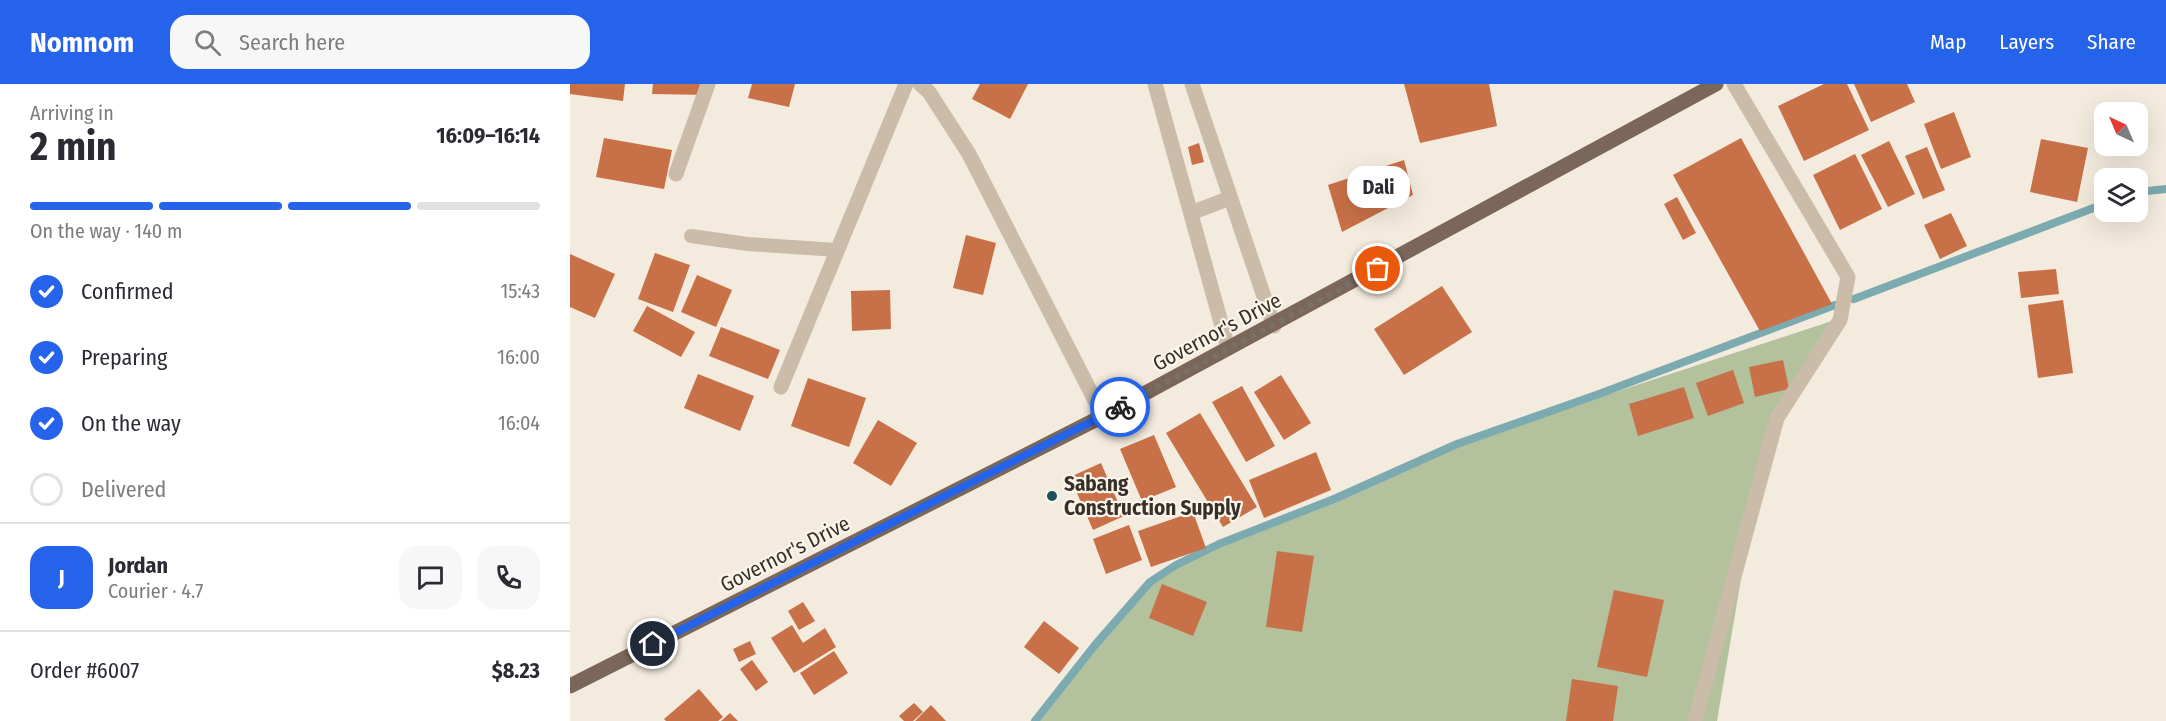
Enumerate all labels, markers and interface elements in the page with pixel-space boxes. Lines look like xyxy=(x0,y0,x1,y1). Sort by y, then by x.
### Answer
search box xyxy=(170,15,590,69)
text: Nomnom xyxy=(30,26,134,59)
icon: search xyxy=(191,26,224,59)
text: Search here xyxy=(239,29,345,56)
text: Map xyxy=(1930,29,1966,55)
text: Layers xyxy=(1999,29,2054,55)
text: Share xyxy=(2087,29,2136,55)
text: Arriving in xyxy=(30,101,114,125)
north arrow xyxy=(2094,102,2148,156)
map controls xyxy=(2094,102,2148,222)
text: 16:09–16:14 xyxy=(436,122,540,149)
text: 2 min xyxy=(30,124,116,170)
callout: Dali xyxy=(1346,167,1410,209)
button: layers xyxy=(2094,168,2148,222)
text: Dali xyxy=(1362,175,1395,199)
text: On the way · 140 m xyxy=(30,219,182,243)
pin xyxy=(1352,243,1403,294)
icon: bag xyxy=(1361,252,1394,285)
icon: check xyxy=(30,275,63,308)
text: Confirmed xyxy=(81,278,174,305)
text: 15:43 xyxy=(500,279,540,303)
street label: Governor's Drive xyxy=(1148,287,1286,377)
icon: check xyxy=(30,341,63,374)
text: Preparing xyxy=(81,344,167,371)
text: 16:00 xyxy=(497,345,540,369)
courier xyxy=(1090,377,1150,437)
icon: bike xyxy=(1104,391,1137,424)
icon: check xyxy=(30,407,63,440)
text: On the way xyxy=(81,410,181,437)
text: 16:04 xyxy=(498,411,540,435)
place label: Sabang Construction Supply xyxy=(1064,471,1242,521)
text: Delivered xyxy=(81,476,166,503)
marker: Sabang Construction Supply xyxy=(1045,489,1059,503)
street label: Governor's Drive xyxy=(716,510,854,598)
button: chat xyxy=(399,546,462,609)
button: phone xyxy=(477,546,540,609)
text: Jordan xyxy=(108,552,168,579)
text: J xyxy=(58,564,65,591)
text: Courier · 4.7 xyxy=(108,579,203,603)
pin xyxy=(627,618,678,669)
icon: home xyxy=(636,627,669,660)
text: Order #6007 xyxy=(30,657,139,684)
text: $8.23 xyxy=(492,657,540,684)

